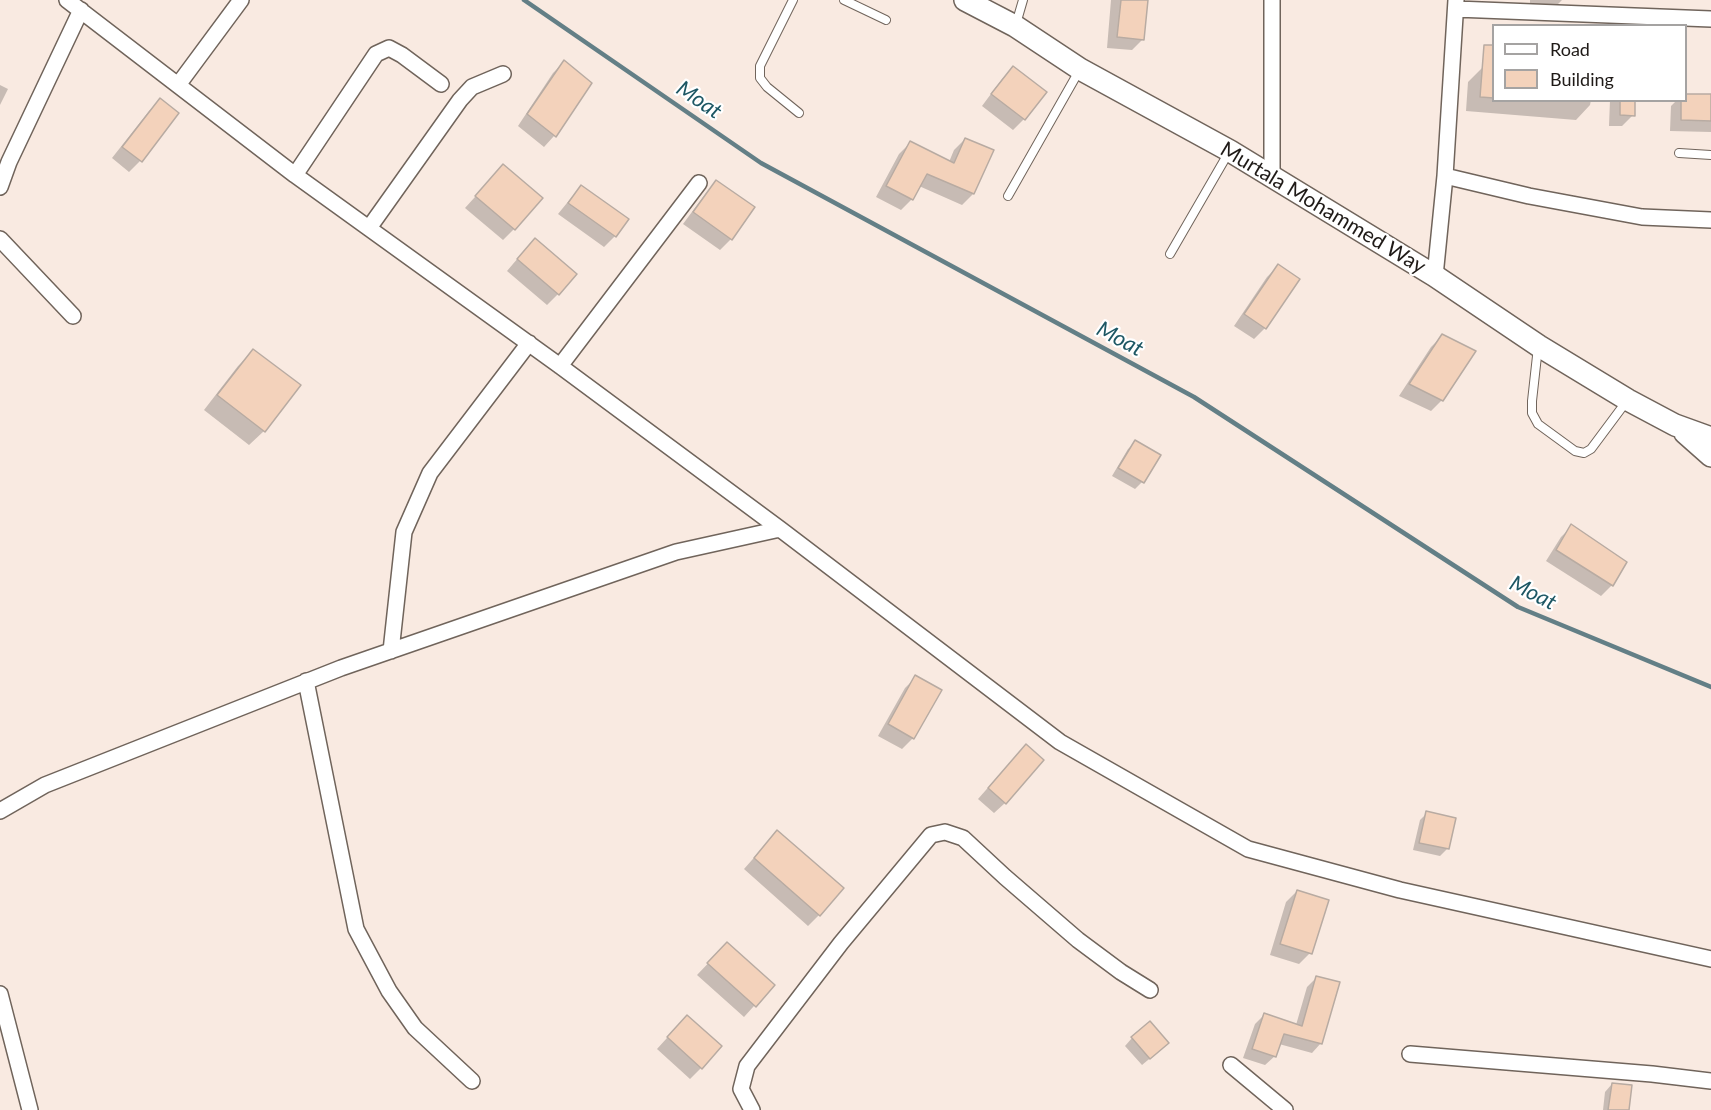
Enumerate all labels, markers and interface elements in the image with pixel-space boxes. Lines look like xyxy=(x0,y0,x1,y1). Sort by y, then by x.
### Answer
legend xyxy=(1492,24,1687,102)
text: Road xyxy=(1550,38,1590,60)
text: Building xyxy=(1550,68,1614,90)
water label: Moat xyxy=(671,75,727,125)
street label: Murtala Mohammed Way xyxy=(1216,137,1430,279)
water label: Moat xyxy=(1092,316,1148,362)
water label: Moat xyxy=(1505,570,1561,616)

